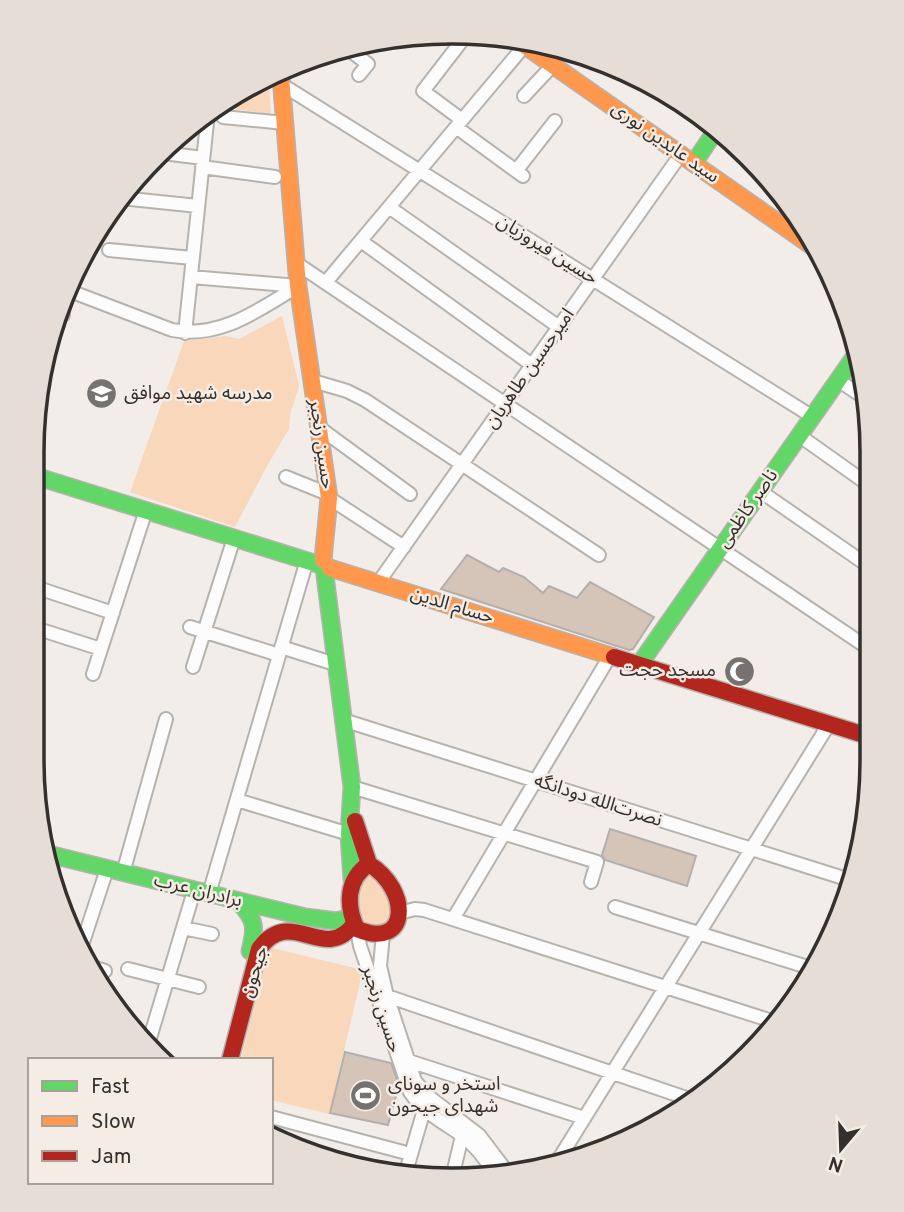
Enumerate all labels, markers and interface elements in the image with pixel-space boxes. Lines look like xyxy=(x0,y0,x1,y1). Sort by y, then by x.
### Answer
street label: سید عابدین نوری xyxy=(606,97,724,189)
street label: حسین فیروزیان xyxy=(492,209,602,291)
street label: امیرحسین طاهریان xyxy=(480,304,580,434)
school or university icon: مدرسه شهید موافق xyxy=(84,377,118,411)
place label: مدرسه شهید موافق xyxy=(124,382,273,406)
street label: حسین رنجبر xyxy=(303,397,339,490)
street label: ناصر کاظمی xyxy=(712,465,784,553)
street label: حسام الدین xyxy=(407,582,496,631)
mosque icon: مسجد حجت xyxy=(722,654,756,688)
place label: مسجد حجت xyxy=(619,659,716,683)
street label: نصرت‌الله دودانگه xyxy=(531,769,665,833)
street label: برادران عرب xyxy=(151,868,245,914)
street label: جیحون xyxy=(235,943,275,1001)
street label: حسین رنجبر xyxy=(355,961,406,1056)
legend xyxy=(28,1058,273,1184)
place label: استخر و سونای شهدای جیحون xyxy=(388,1073,501,1119)
text: Fast xyxy=(91,1074,130,1101)
sports icon: استخر و سونای شهدای جیحون xyxy=(348,1079,382,1113)
text: Slow xyxy=(91,1109,136,1136)
north arrow xyxy=(806,1114,876,1184)
text: Jam xyxy=(91,1144,132,1171)
text: N xyxy=(826,1150,846,1177)

